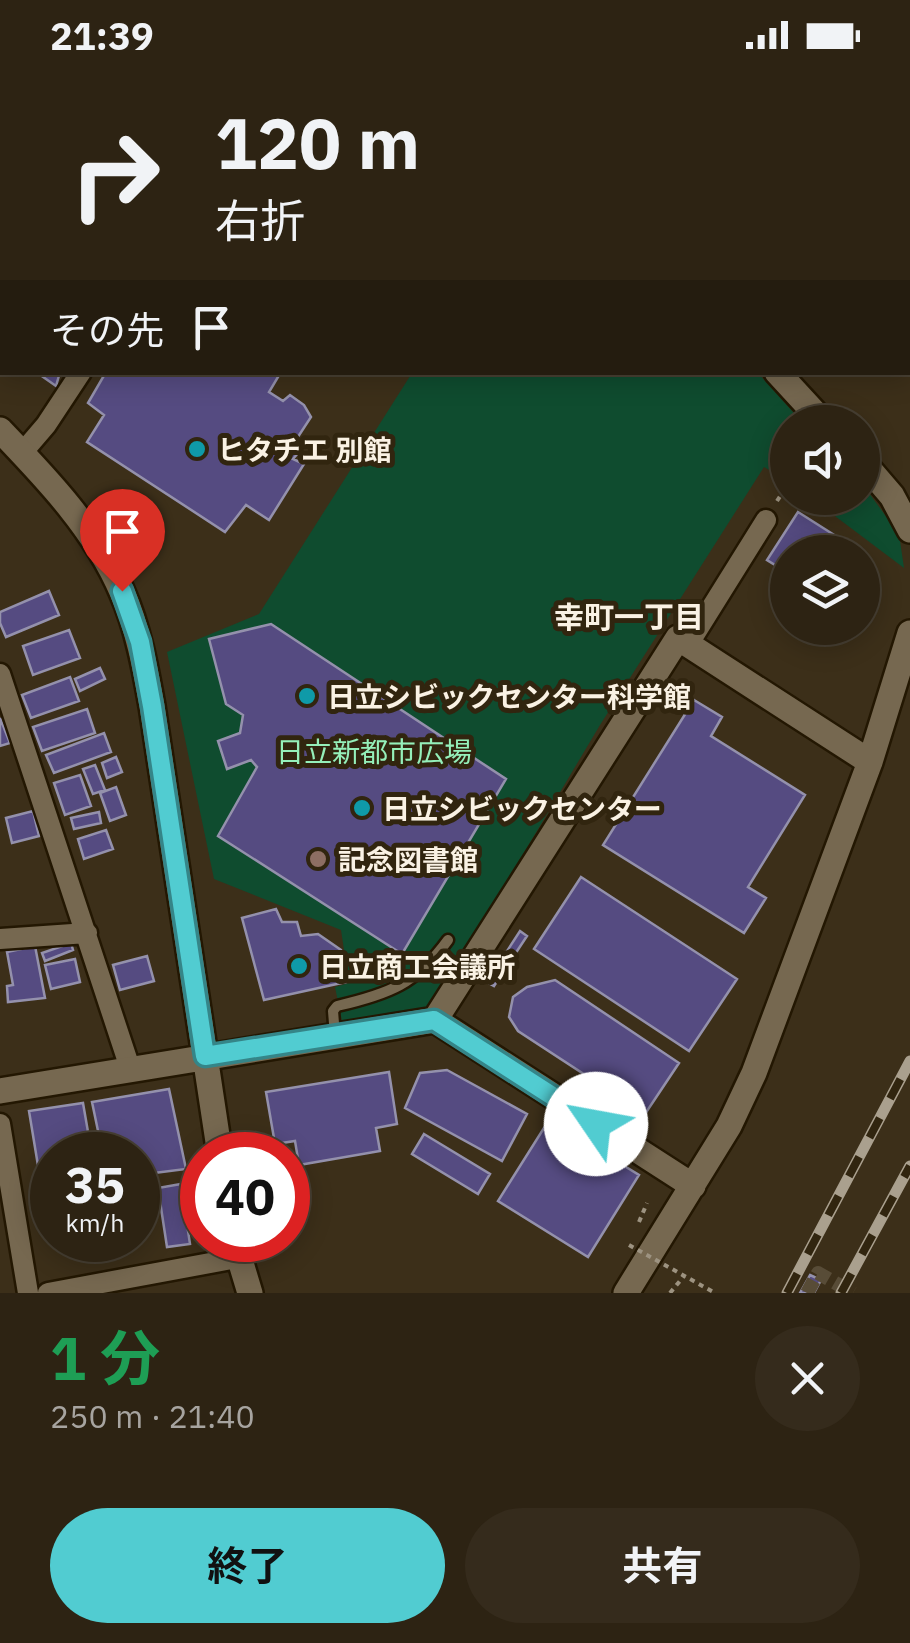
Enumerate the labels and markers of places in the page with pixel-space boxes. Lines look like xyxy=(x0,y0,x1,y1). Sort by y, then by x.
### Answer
place label: ヒタチエ 別館 xyxy=(217,431,392,468)
marker: ヒタチエ 別館 xyxy=(186,438,208,460)
pin xyxy=(80,489,165,592)
place label: 日立シビックセンター科学館 xyxy=(327,678,691,715)
marker: 日立シビックセンター科学館 xyxy=(296,685,318,707)
place label: 日立シビックセンター xyxy=(382,790,662,827)
marker: 日立シビックセンター xyxy=(351,797,373,819)
place label: 記念図書館 xyxy=(338,841,478,878)
marker: 記念図書館 xyxy=(307,848,329,870)
place label: 日立商工会議所 xyxy=(319,948,515,985)
marker: 日立商工会議所 xyxy=(288,955,310,977)

